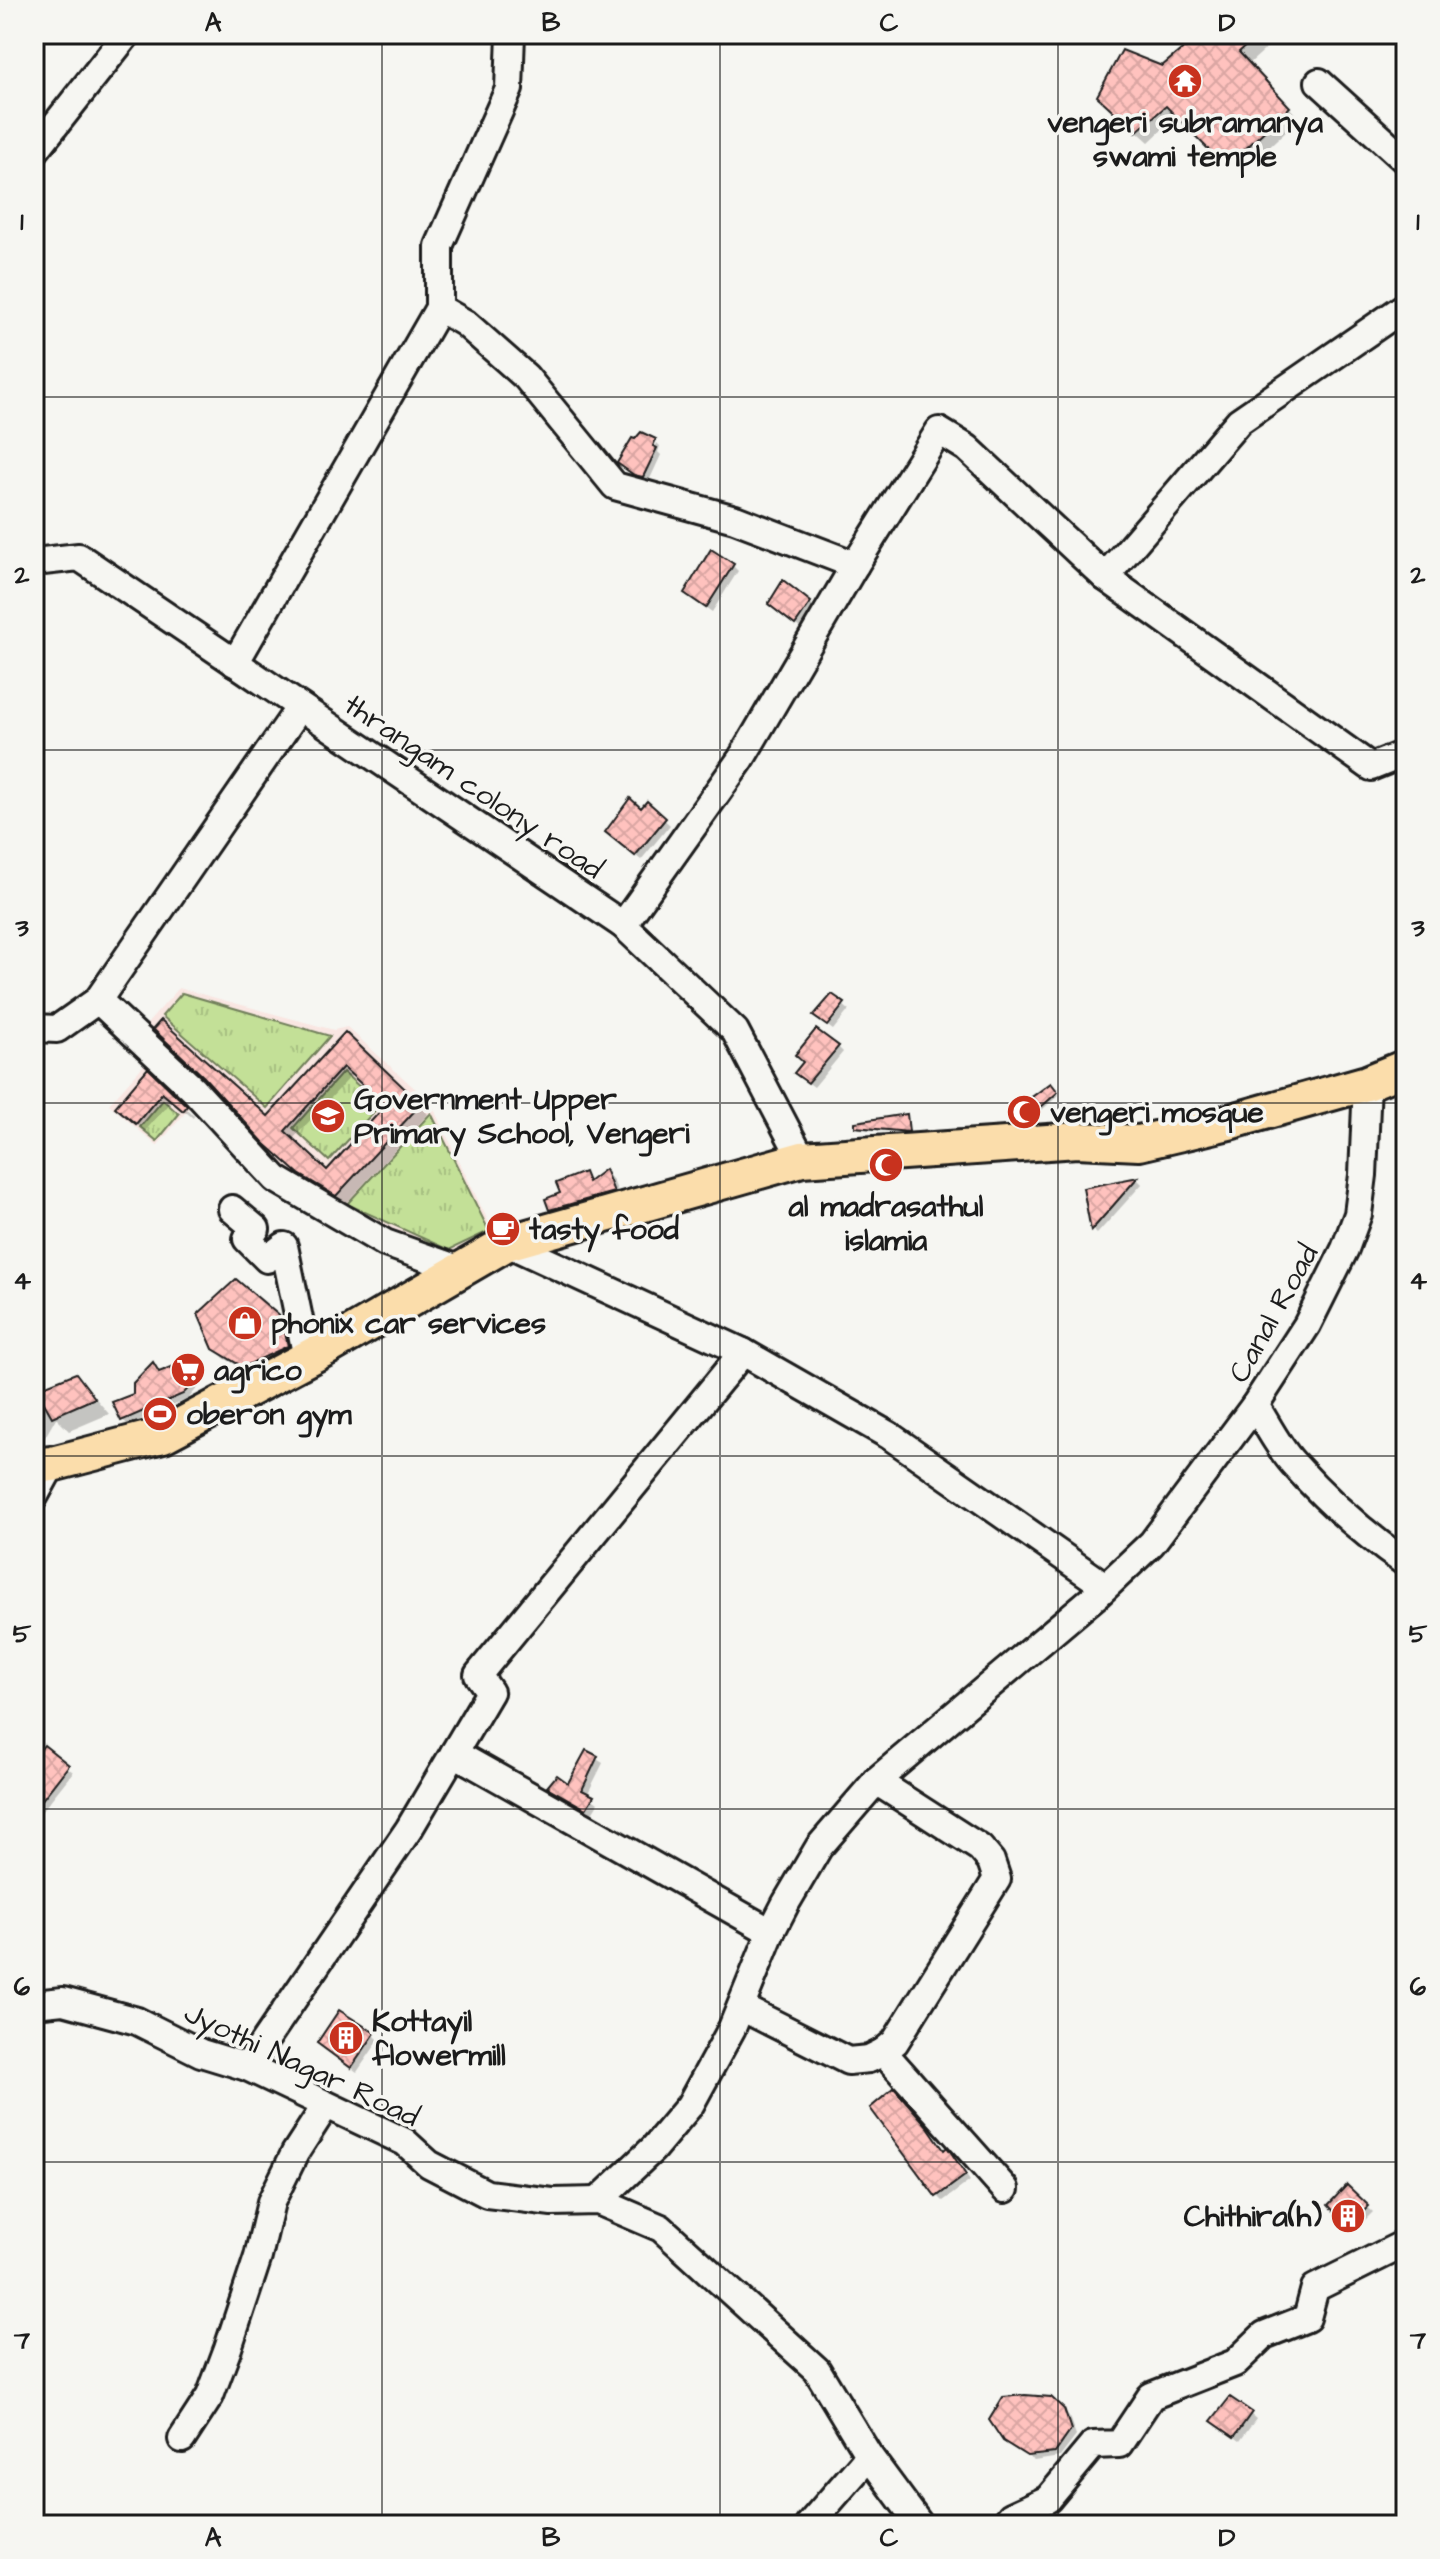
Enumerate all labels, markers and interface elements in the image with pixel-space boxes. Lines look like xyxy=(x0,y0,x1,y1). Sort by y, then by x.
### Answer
text: A xyxy=(205,5,222,41)
text: B xyxy=(542,5,561,41)
text: C xyxy=(880,5,899,41)
text: D xyxy=(1219,5,1236,41)
temple icon: vengeri subramanya swami temple xyxy=(1166,62,1204,100)
place label: vengeri subramanya swami temple xyxy=(1047,102,1324,179)
text: 1 xyxy=(20,204,24,240)
text: 1 xyxy=(1416,204,1420,240)
text: 2 xyxy=(14,557,30,593)
text: 2 xyxy=(1410,557,1426,593)
street label: thrangam colony road xyxy=(335,684,612,890)
text: 3 xyxy=(14,910,29,946)
text: 3 xyxy=(1410,910,1425,946)
place label: Government Upper Primary School, Vengeri xyxy=(354,1079,690,1157)
place label: vengeri mosque xyxy=(1050,1092,1264,1136)
mosque icon: vengeri mosque xyxy=(1005,1093,1043,1131)
school or university icon: Government Upper Primary School, Vengeri xyxy=(309,1097,347,1135)
mosque icon: al madrasathul islamia xyxy=(867,1146,905,1184)
place label: al madrasathul islamia xyxy=(788,1186,984,1262)
place label: tasty food xyxy=(528,1209,680,1253)
cafe icon: tasty food xyxy=(484,1210,522,1248)
street label: Canal Road xyxy=(1219,1237,1329,1390)
text: 4 xyxy=(13,1263,31,1299)
text: 4 xyxy=(1409,1263,1427,1299)
place label: phonix car services xyxy=(271,1303,546,1346)
shop icon: phonix car services xyxy=(226,1304,264,1342)
place label: agrico xyxy=(214,1350,302,1394)
supermarket icon: agrico xyxy=(169,1351,207,1389)
place label: oberon gym xyxy=(186,1394,352,1438)
sports icon: oberon gym xyxy=(141,1395,179,1433)
text: 5 xyxy=(13,1616,32,1652)
text: 5 xyxy=(1409,1616,1428,1652)
text: 6 xyxy=(14,1969,31,2005)
text: 6 xyxy=(1410,1969,1427,2005)
street label: Jyothi Nagar Road xyxy=(177,1992,426,2139)
place label: Kottayil flowermill xyxy=(371,2001,506,2077)
building icon: Kottayil flowermill xyxy=(327,2019,365,2057)
place label: Chithira(h) xyxy=(1184,2196,1322,2238)
building icon: Chithira(h) xyxy=(1329,2197,1367,2235)
text: 7 xyxy=(13,2322,30,2358)
text: 7 xyxy=(1409,2322,1426,2358)
text: A xyxy=(205,2520,222,2556)
text: B xyxy=(542,2520,561,2556)
text: C xyxy=(880,2520,899,2556)
text: D xyxy=(1219,2520,1236,2556)

